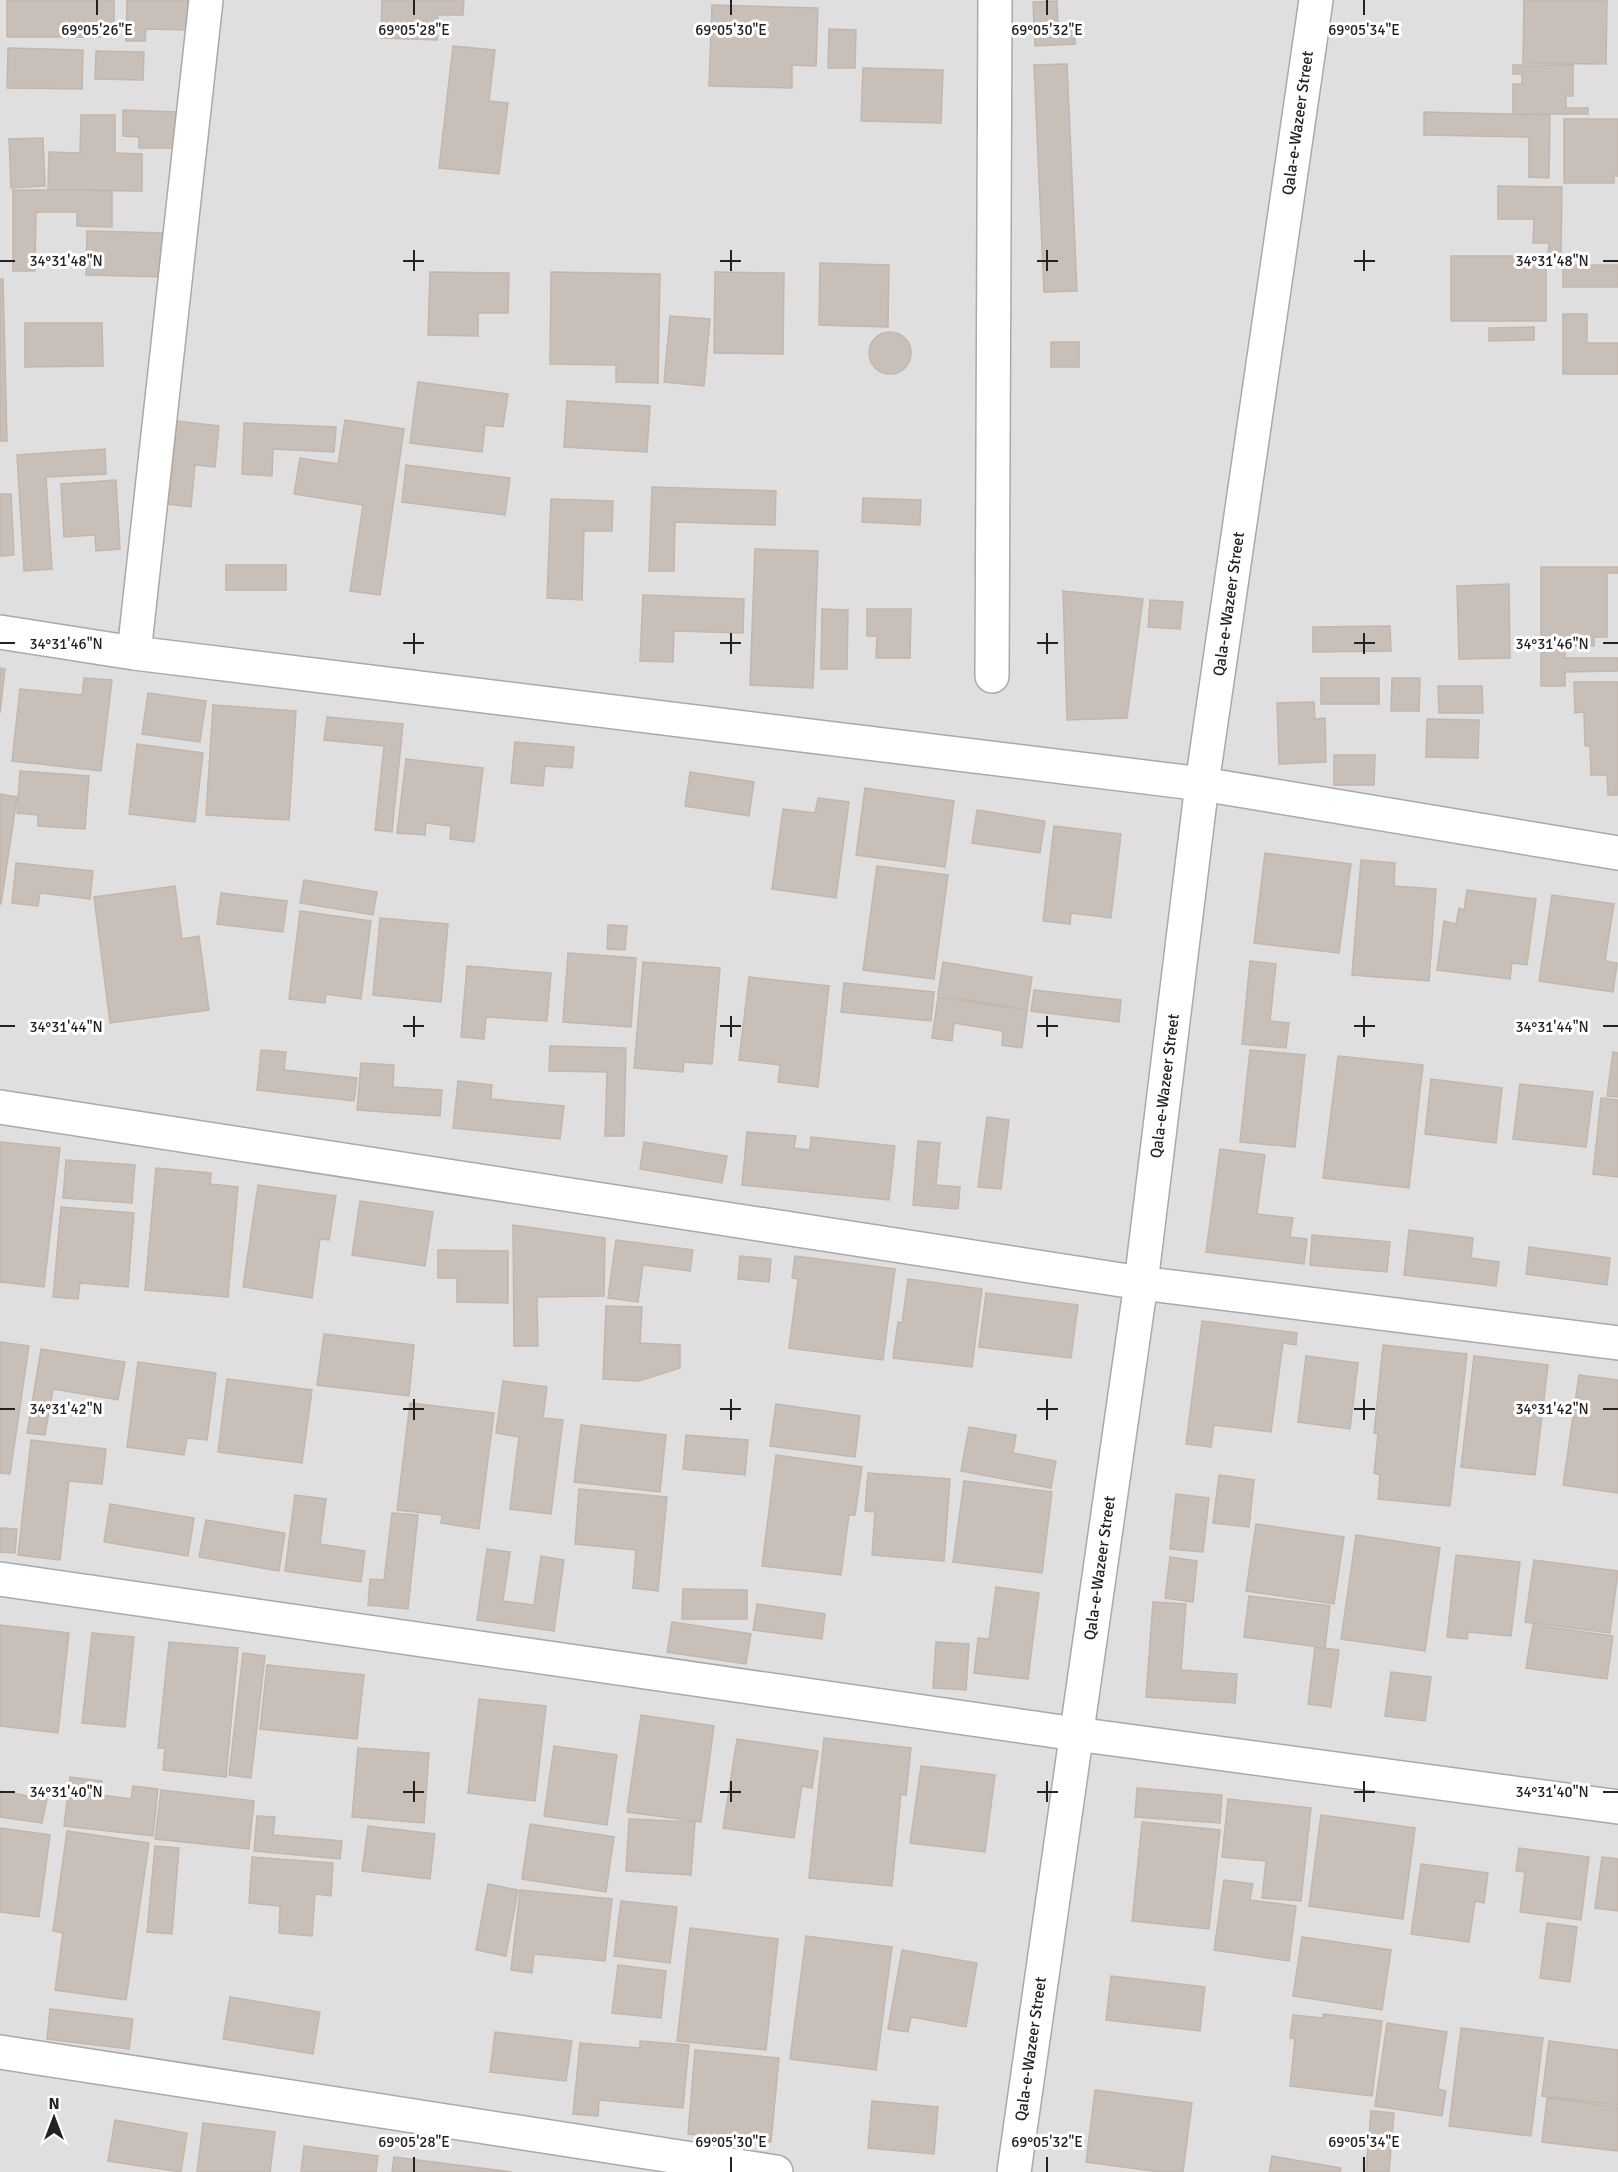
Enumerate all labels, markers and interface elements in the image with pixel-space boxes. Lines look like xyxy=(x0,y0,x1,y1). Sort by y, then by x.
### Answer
text: 69°05'26"E xyxy=(61,21,133,39)
text: 69°05'28"E xyxy=(378,21,450,39)
text: 69°05'30"E xyxy=(695,21,767,39)
text: 69°05'32"E xyxy=(1011,21,1083,39)
text: 69°05'34"E xyxy=(1328,21,1400,39)
street label: Qala-e-Wazeer Street xyxy=(1278,49,1318,196)
text: 34°31'48"N xyxy=(29,252,103,270)
text: 34°31'48"N xyxy=(1515,252,1589,270)
street label: Qala-e-Wazeer Street xyxy=(1209,530,1249,677)
text: 34°31'46"N xyxy=(29,635,103,653)
text: 34°31'46"N xyxy=(1515,635,1589,653)
street label: Qala-e-Wazeer Street xyxy=(1146,1012,1184,1159)
text: 34°31'44"N xyxy=(29,1018,103,1036)
text: 34°31'44"N xyxy=(1515,1018,1589,1036)
text: 34°31'42"N xyxy=(29,1400,103,1418)
text: 34°31'42"N xyxy=(1515,1400,1589,1418)
street label: Qala-e-Wazeer Street xyxy=(1080,1494,1120,1641)
text: 34°31'40"N xyxy=(29,1783,103,1801)
text: 34°31'40"N xyxy=(1515,1783,1589,1801)
street label: Qala-e-Wazeer Street xyxy=(1011,1975,1051,2122)
north arrow xyxy=(24,2088,84,2148)
text: N xyxy=(48,2094,60,2114)
text: 69°05'28"E xyxy=(378,2133,450,2151)
text: 69°05'30"E xyxy=(695,2133,767,2151)
text: 69°05'32"E xyxy=(1011,2133,1083,2151)
text: 69°05'34"E xyxy=(1328,2133,1400,2151)

